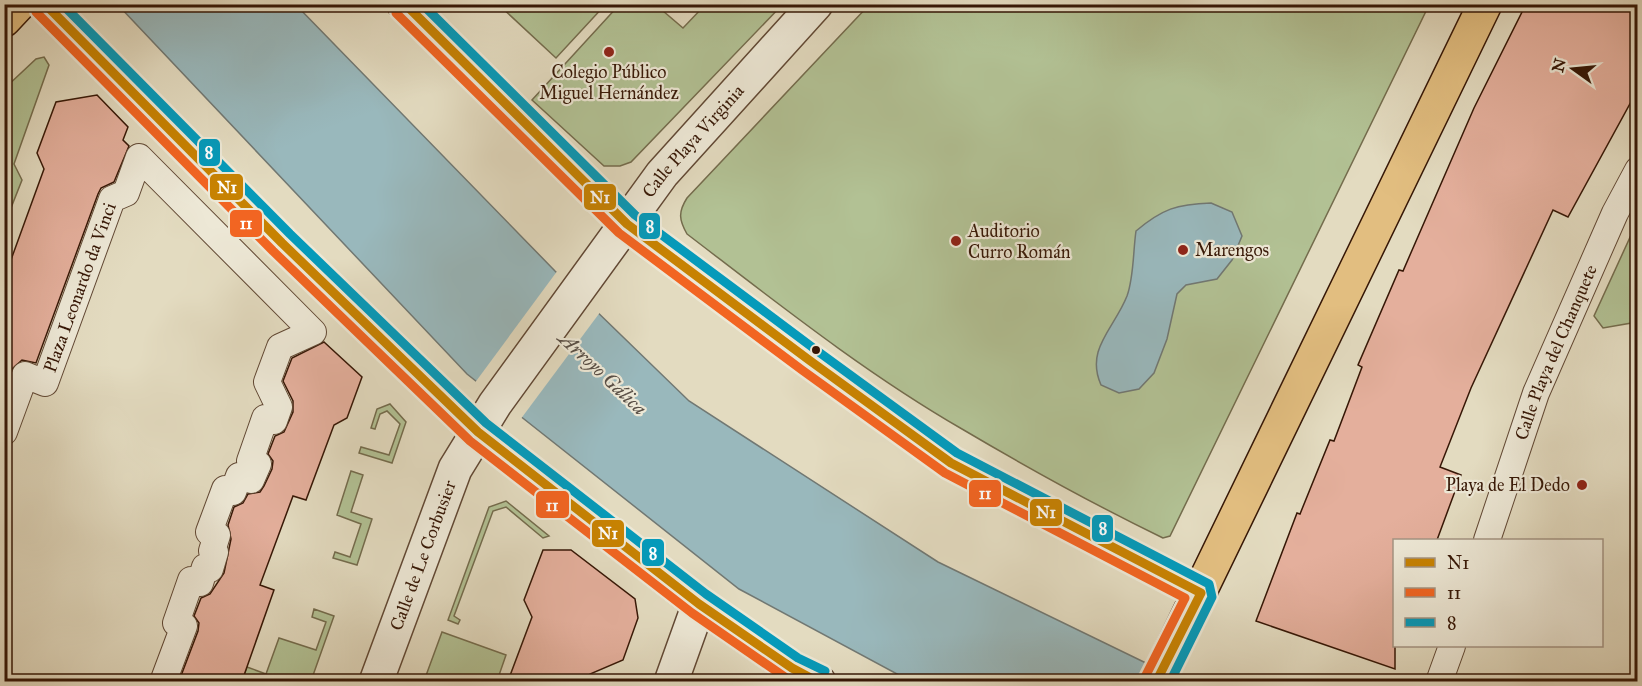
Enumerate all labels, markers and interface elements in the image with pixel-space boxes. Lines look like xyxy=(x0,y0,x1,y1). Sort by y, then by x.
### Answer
north arrow xyxy=(1543,39,1603,99)
marker: Colegio Público Miguel Hernández xyxy=(602,45,616,59)
text: N xyxy=(1548,56,1570,74)
place label: Colegio Público Miguel Hernández xyxy=(539,61,679,105)
street label: Calle Playa Virginia xyxy=(638,80,749,202)
line badge: 8 xyxy=(198,138,221,167)
text: 8 xyxy=(205,143,213,162)
line badge: N1 xyxy=(209,173,244,201)
text: N1 xyxy=(217,178,238,197)
line badge: N1 xyxy=(583,183,617,211)
text: N1 xyxy=(590,188,611,207)
street label: Plaza Leonardo da Vinci xyxy=(39,199,121,375)
line badge: 11 xyxy=(229,209,263,238)
line badge: 8 xyxy=(638,212,661,240)
text: 11 xyxy=(240,214,253,233)
text: 8 xyxy=(646,217,654,236)
place label: Auditorio Curro Román xyxy=(967,220,1071,263)
marker: Auditorio Curro Román xyxy=(949,234,963,248)
place label: Marengos xyxy=(1195,239,1269,262)
marker: Marengos xyxy=(1176,243,1190,257)
street label: Calle Playa del Chanquete xyxy=(1510,261,1602,443)
water label: Arroyo Gálica xyxy=(552,325,652,420)
unlabelled marker xyxy=(810,344,822,356)
place label: Playa de El Dedo xyxy=(1446,474,1570,496)
street label: Calle de Le Corbusier xyxy=(385,477,461,633)
marker: Playa de El Dedo xyxy=(1575,478,1589,492)
line badge: 11 xyxy=(968,479,1002,508)
text: 11 xyxy=(979,484,992,503)
line badge: 11 xyxy=(535,490,570,519)
text: 11 xyxy=(546,496,559,515)
line badge: N1 xyxy=(1029,498,1063,527)
text: N1 xyxy=(1036,503,1057,522)
line badge: 8 xyxy=(1091,514,1114,543)
line badge: N1 xyxy=(591,519,625,548)
text: 8 xyxy=(1099,519,1107,538)
text: N1 xyxy=(598,524,619,543)
line badge: 8 xyxy=(641,538,665,567)
legend xyxy=(1393,539,1603,647)
text: 8 xyxy=(649,544,657,563)
text: N1 xyxy=(1447,552,1469,574)
text: 11 xyxy=(1447,582,1461,604)
text: 8 xyxy=(1447,612,1457,634)

